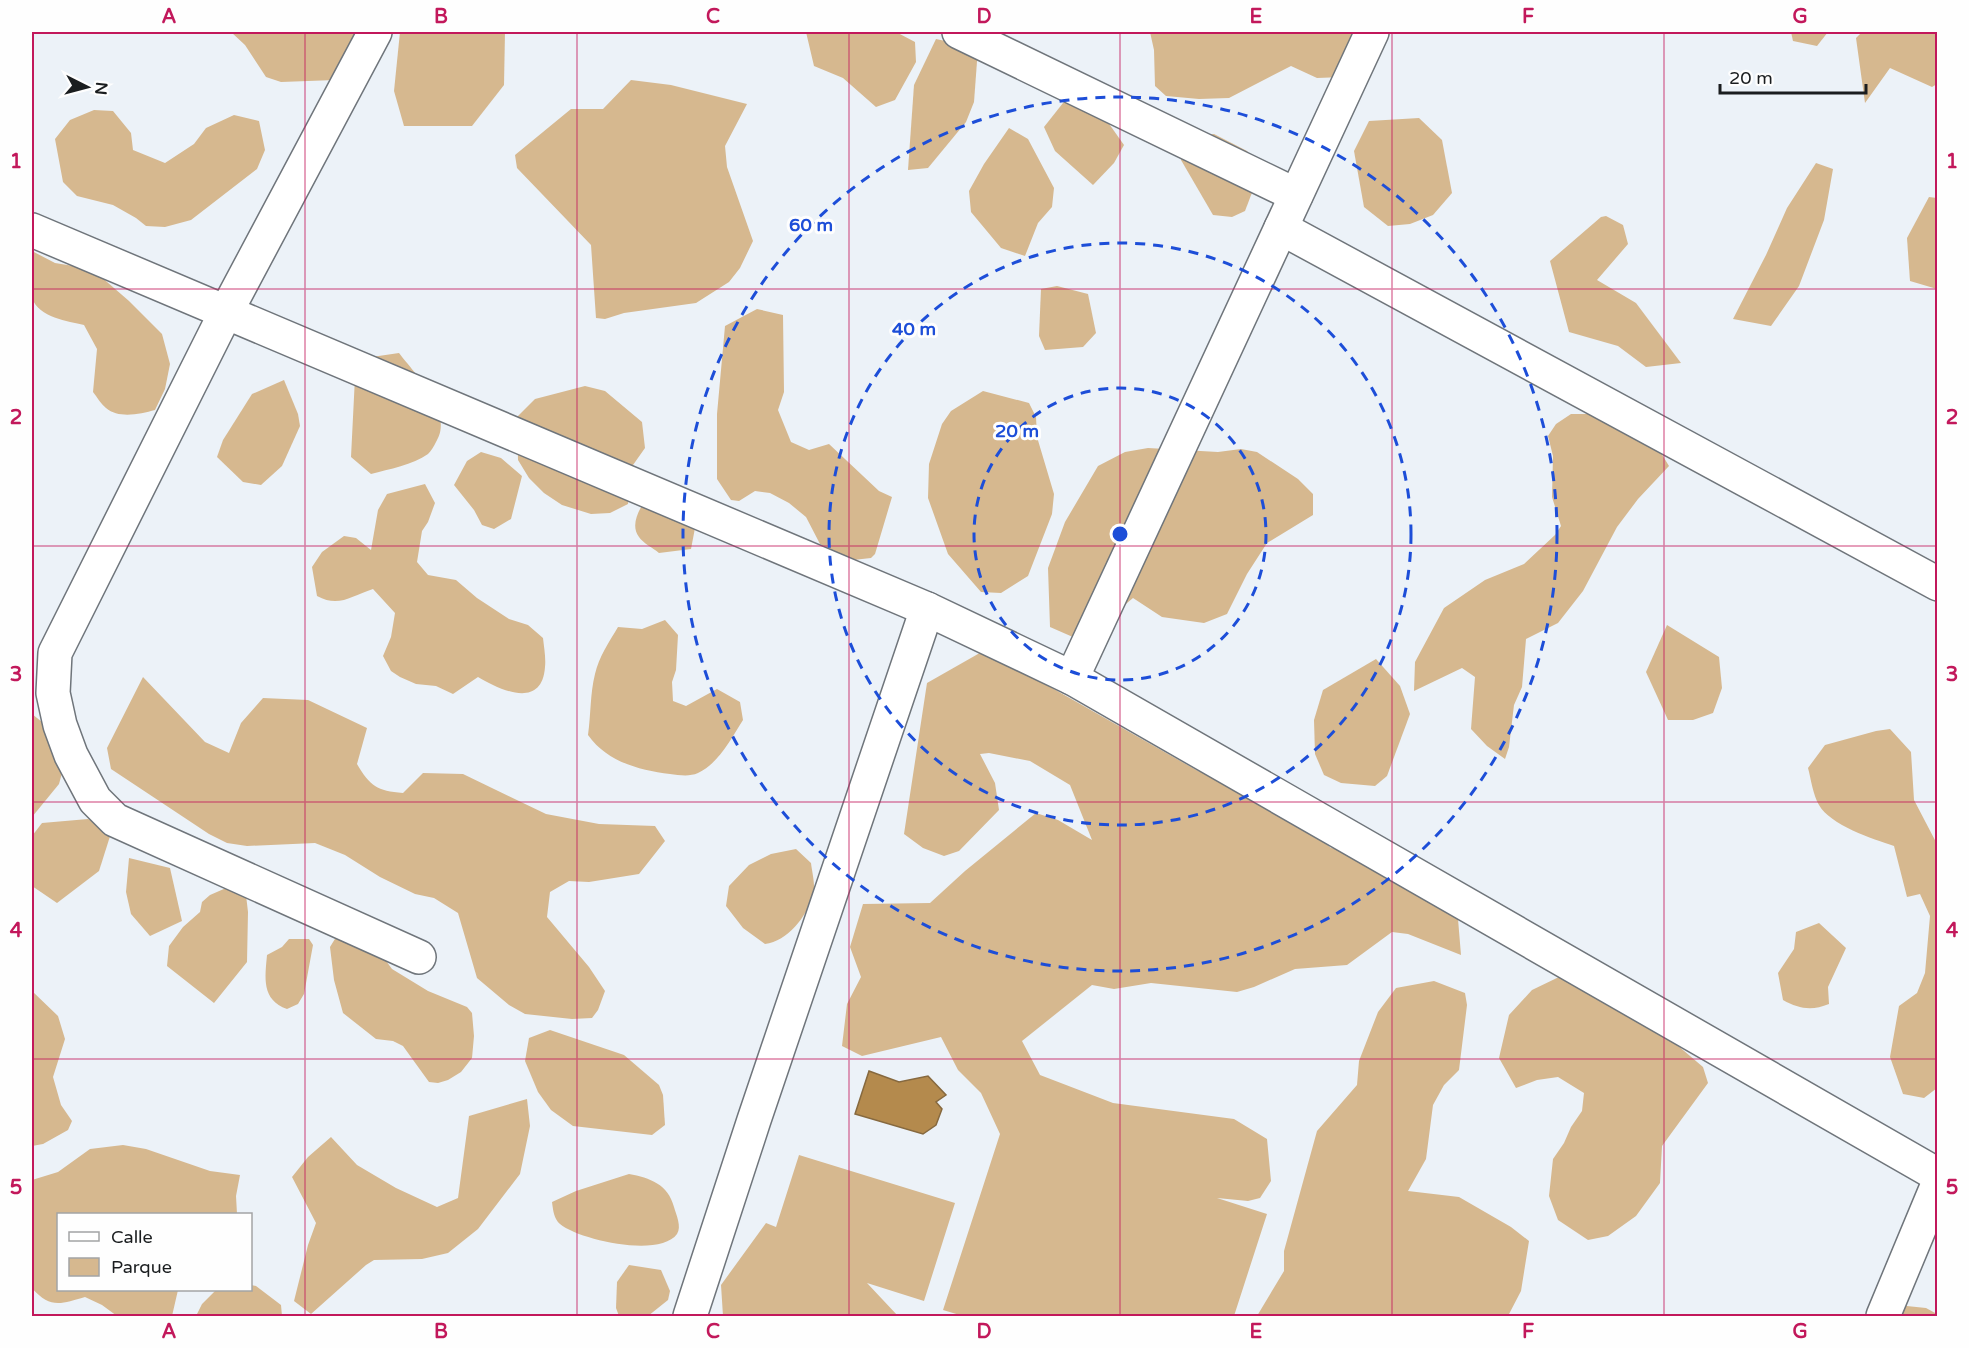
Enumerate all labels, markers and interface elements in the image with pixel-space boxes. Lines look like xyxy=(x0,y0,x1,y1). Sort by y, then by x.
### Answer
text: A xyxy=(162,5,177,29)
text: B xyxy=(434,5,448,29)
text: C xyxy=(706,5,720,29)
text: D xyxy=(976,5,992,29)
text: E xyxy=(1250,5,1263,29)
text: F xyxy=(1522,5,1534,29)
text: G xyxy=(1792,5,1808,29)
north arrow xyxy=(57,57,117,117)
scale bar xyxy=(1720,57,1866,95)
text: 20 m xyxy=(1729,67,1773,89)
text: N xyxy=(90,81,112,96)
text: 1 xyxy=(10,150,22,174)
text: 1 xyxy=(1946,150,1958,174)
text: 60 m xyxy=(789,214,833,236)
text: 40 m xyxy=(892,318,936,340)
text: 2 xyxy=(10,406,22,430)
text: 2 xyxy=(1946,406,1958,430)
text: 20 m xyxy=(995,420,1039,442)
centre of rings xyxy=(1110,524,1130,544)
text: 3 xyxy=(10,663,22,687)
text: 3 xyxy=(1946,663,1958,687)
text: 4 xyxy=(10,919,23,943)
text: 4 xyxy=(1946,919,1959,943)
text: 5 xyxy=(10,1176,22,1200)
text: 5 xyxy=(1946,1176,1958,1200)
legend xyxy=(57,1213,252,1291)
text: Calle xyxy=(111,1226,153,1248)
text: Parque xyxy=(111,1256,172,1278)
text: A xyxy=(162,1320,177,1344)
text: B xyxy=(434,1320,448,1344)
text: C xyxy=(706,1320,720,1344)
text: D xyxy=(976,1320,992,1344)
text: E xyxy=(1250,1320,1263,1344)
text: F xyxy=(1522,1320,1534,1344)
text: G xyxy=(1792,1320,1808,1344)

